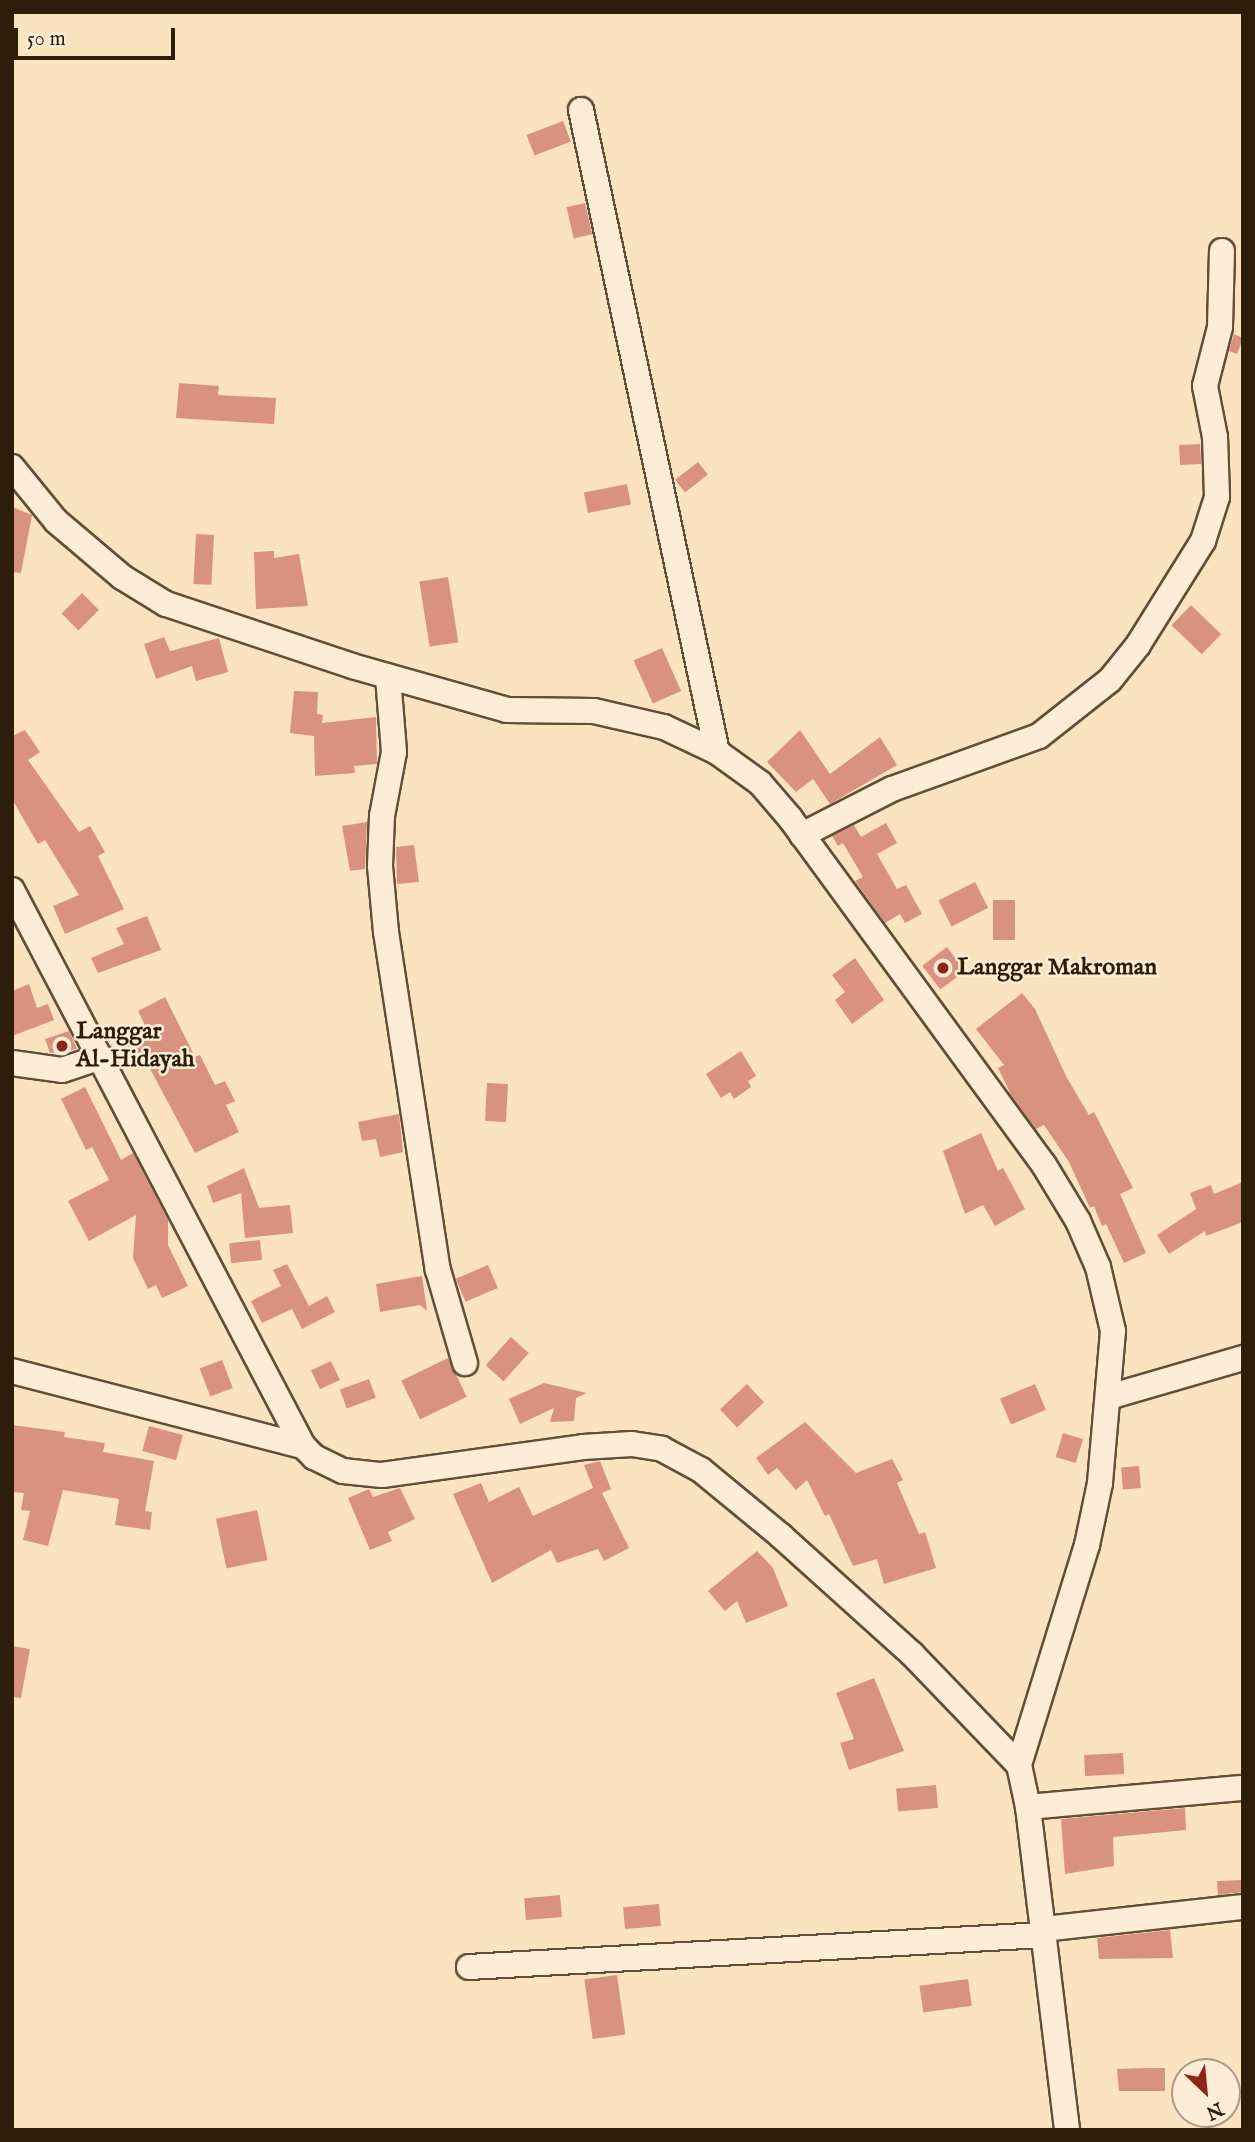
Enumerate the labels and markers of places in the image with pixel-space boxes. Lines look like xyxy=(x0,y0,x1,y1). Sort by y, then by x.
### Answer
place label: Langgar Makroman xyxy=(957,954,1157,982)
marker: Langgar Makroman xyxy=(935,960,951,976)
place label: Langgar Al-Hidayah xyxy=(76,1018,195,1074)
marker: Langgar Al-Hidayah xyxy=(54,1038,70,1054)

